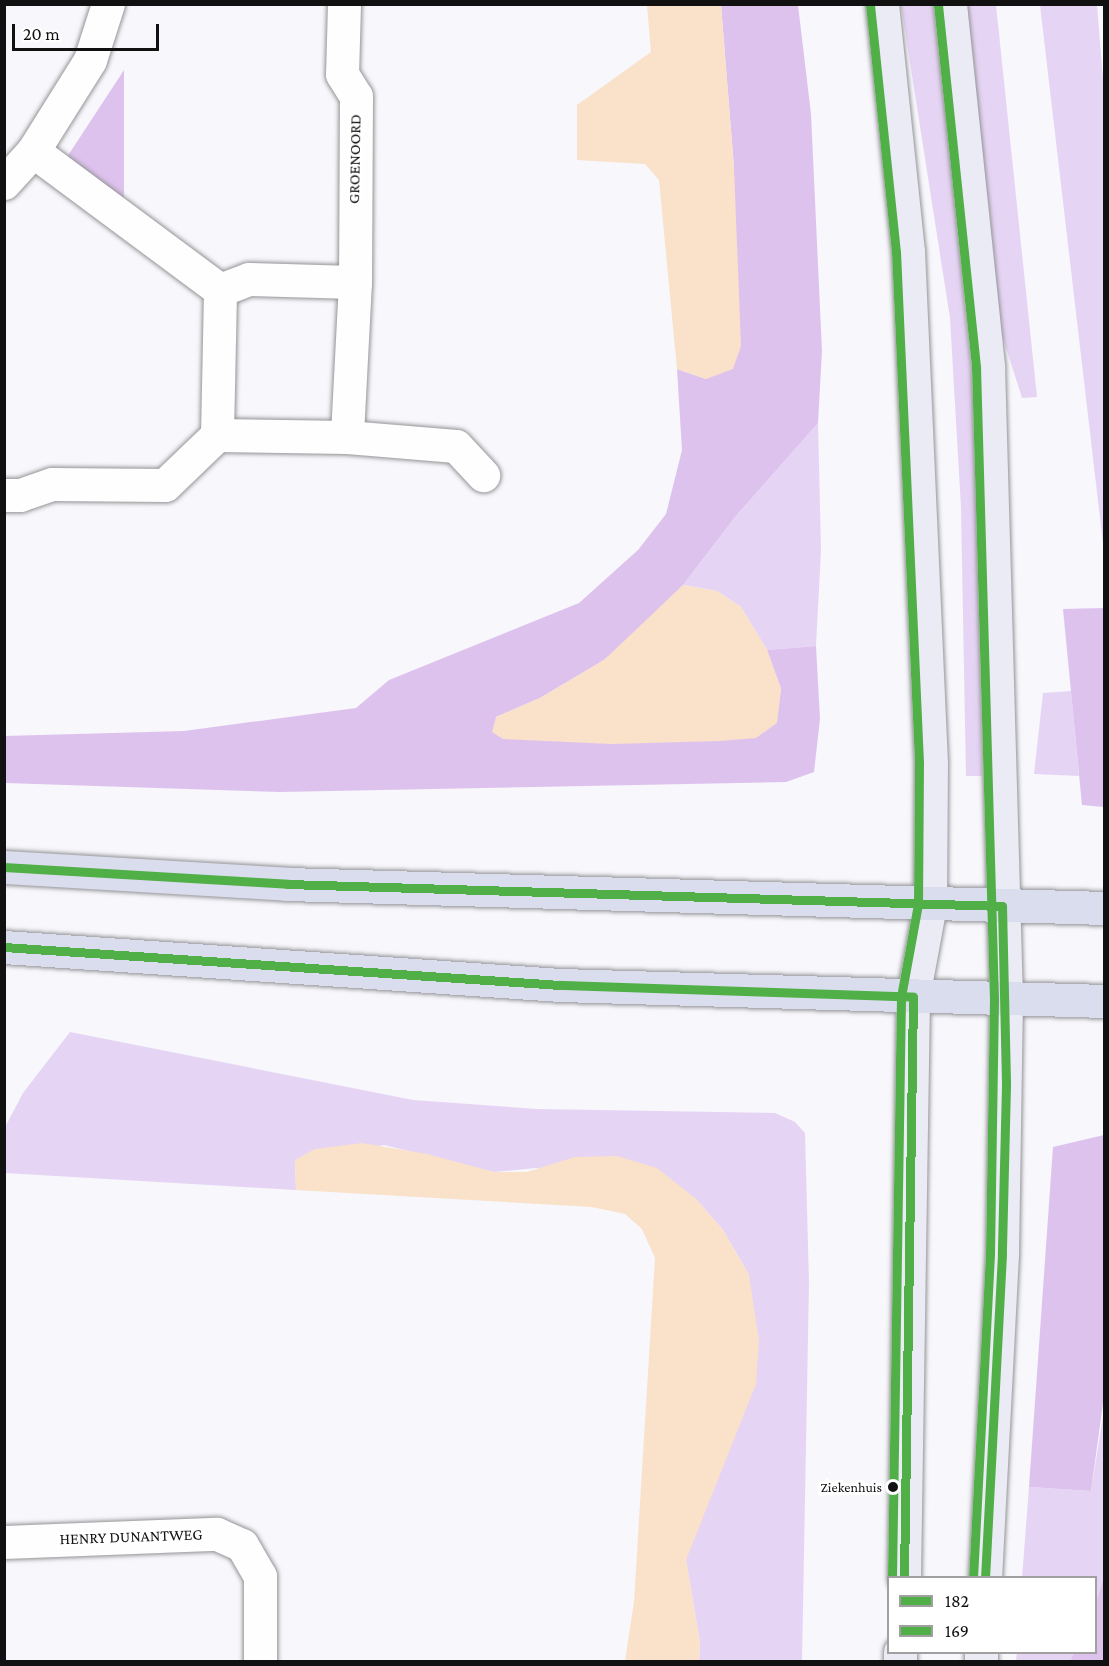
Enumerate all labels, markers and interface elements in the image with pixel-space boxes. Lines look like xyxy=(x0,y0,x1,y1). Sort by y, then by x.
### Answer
scale bar xyxy=(15,12,162,50)
text: 20 m xyxy=(23,24,60,44)
street label: GROENOORD xyxy=(345,114,365,204)
place label: Ziekenhuis xyxy=(821,1479,882,1495)
marker: Ziekenhuis xyxy=(887,1481,899,1493)
street label: HENRY DUNANTWEG xyxy=(59,1525,203,1549)
legend xyxy=(887,1576,1097,1654)
text: 182 xyxy=(945,1591,969,1611)
text: 169 xyxy=(945,1621,969,1641)

